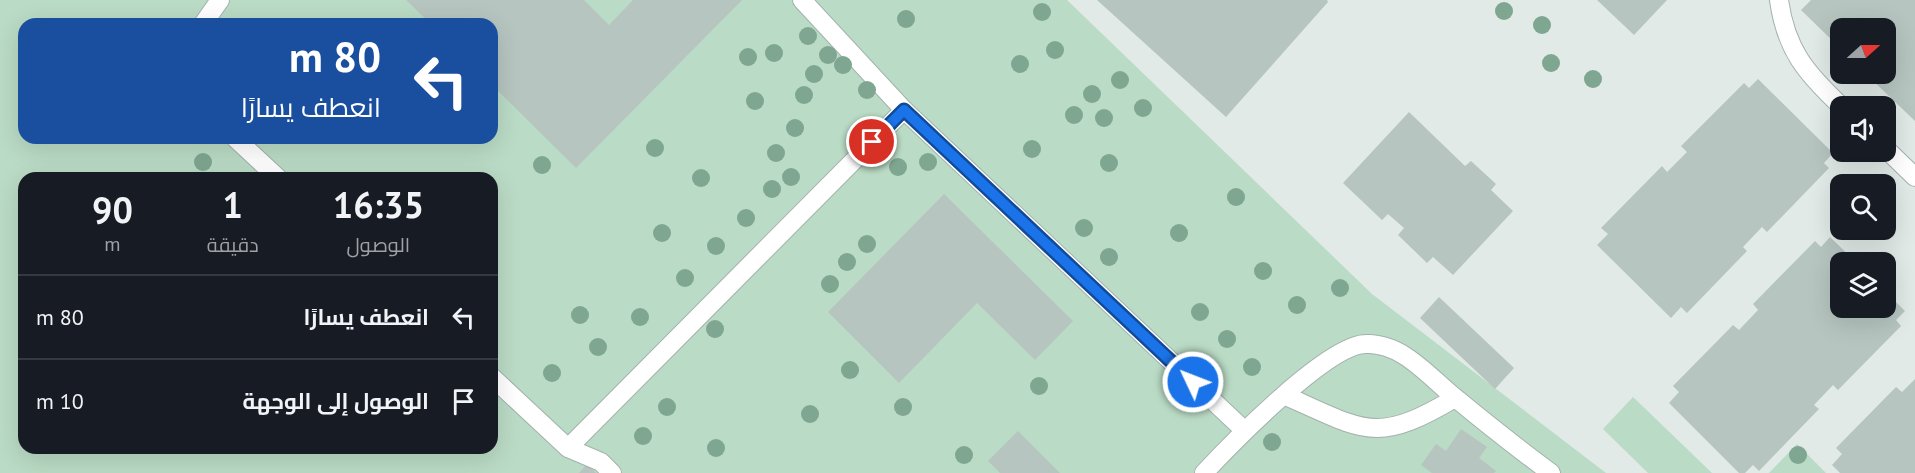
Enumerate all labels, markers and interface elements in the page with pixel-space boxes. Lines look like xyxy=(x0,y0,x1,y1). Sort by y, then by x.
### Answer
north arrow xyxy=(1830,18,1896,84)
map controls xyxy=(1830,18,1896,318)
text: 80 m xyxy=(289,29,381,84)
icon: left xyxy=(402,42,480,120)
text: انعطف يسارًا xyxy=(241,90,381,124)
button: sound xyxy=(1830,96,1896,162)
pin xyxy=(846,116,897,167)
icon: arrive xyxy=(855,125,888,158)
button: search xyxy=(1830,174,1896,240)
text: 1 xyxy=(223,181,243,228)
text: 16:35 xyxy=(333,181,424,228)
text: 90 xyxy=(92,186,133,233)
text: m xyxy=(104,231,121,257)
text: دقيقة xyxy=(207,232,259,258)
text: الوصول xyxy=(347,232,410,258)
button: layers xyxy=(1830,252,1896,318)
icon: left xyxy=(447,301,480,334)
text: 80 m xyxy=(36,303,84,331)
text: انعطف يسارًا xyxy=(303,303,429,331)
position arrow xyxy=(1161,350,1225,414)
icon: arrive xyxy=(447,385,480,418)
text: 10 m xyxy=(36,387,84,415)
text: الوصول إلى الوجهة xyxy=(243,387,429,415)

